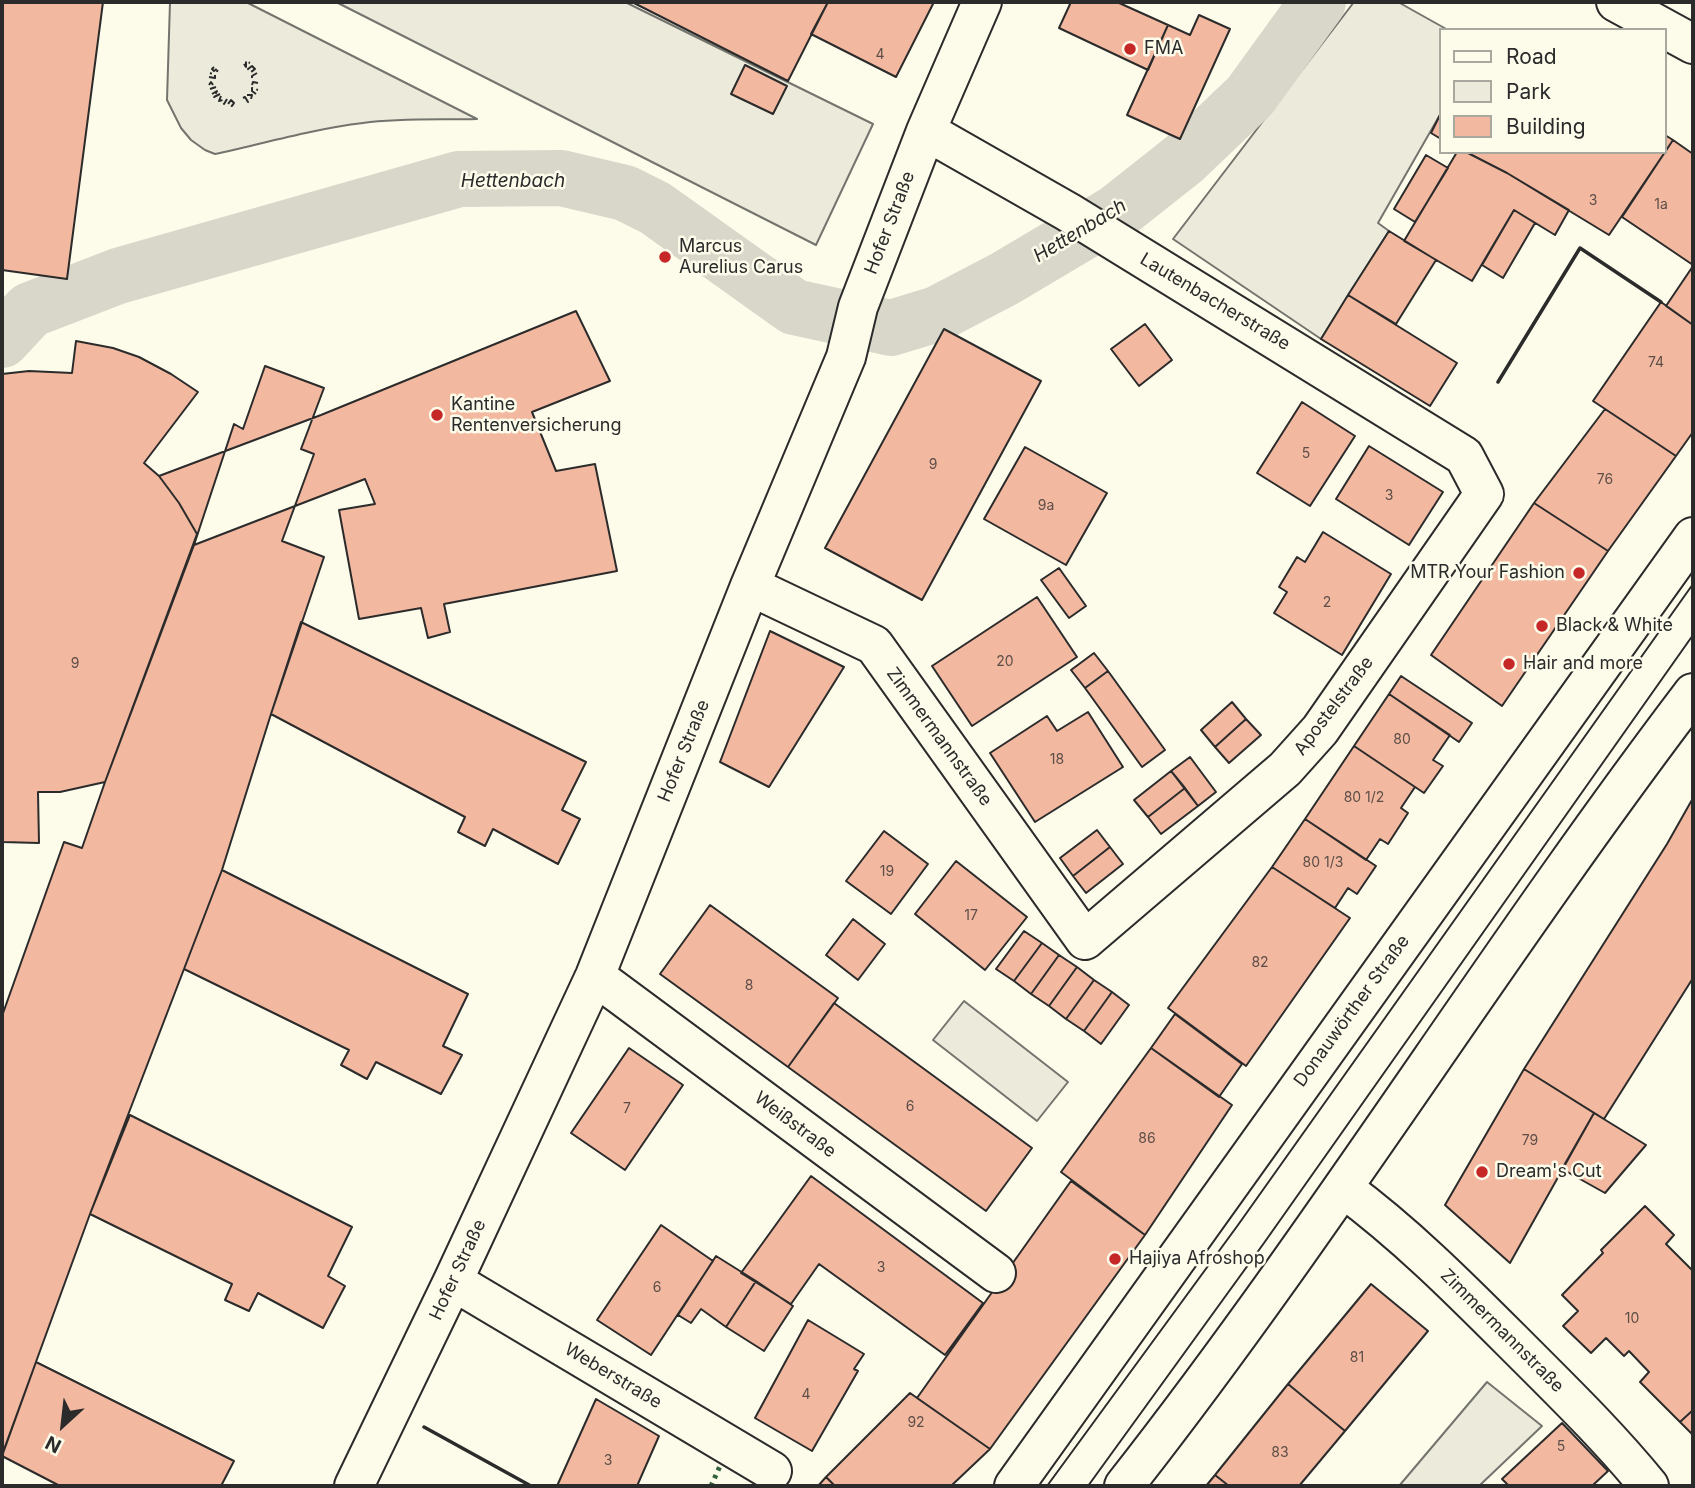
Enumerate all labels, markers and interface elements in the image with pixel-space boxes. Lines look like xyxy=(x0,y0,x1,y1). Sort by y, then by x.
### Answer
legend xyxy=(1440,28,1667,154)
place label: FMA xyxy=(1144,38,1183,60)
marker: FMA xyxy=(1122,41,1138,57)
text: Road xyxy=(1506,44,1557,69)
house number: 4 xyxy=(875,47,885,63)
text: Park xyxy=(1506,79,1551,104)
text: Building xyxy=(1506,114,1586,139)
street label: Hofer Straße xyxy=(860,168,920,278)
water label: Hettenbach xyxy=(461,170,565,192)
house number: 3 xyxy=(1589,193,1597,209)
water label: Hettenbach xyxy=(1029,194,1131,268)
house number: 1a xyxy=(1654,197,1668,213)
place label: Marcus Aurelius Carus xyxy=(679,236,803,278)
marker: Marcus Aurelius Carus xyxy=(657,249,673,265)
street label: Lautenbacherstraße xyxy=(1136,249,1294,355)
house number: 74 xyxy=(1648,355,1664,371)
place label: Kantine Rentenversicherung xyxy=(451,394,621,436)
marker: Kantine Rentenversicherung xyxy=(429,407,445,423)
house number: 5 xyxy=(1302,446,1310,462)
house number: 9 xyxy=(929,457,937,473)
house number: 76 xyxy=(1597,472,1613,488)
house number: 3 xyxy=(1385,488,1393,504)
house number: 9a xyxy=(1038,498,1054,514)
place label: MTR Your Fashion xyxy=(1410,562,1565,584)
marker: MTR Your Fashion xyxy=(1571,565,1587,581)
house number: 2 xyxy=(1323,595,1331,611)
place label: Black & White xyxy=(1556,615,1673,637)
marker: Black & White xyxy=(1534,618,1550,634)
street label: Apostelstraße xyxy=(1290,652,1378,760)
place label: Hair and more xyxy=(1523,653,1643,675)
house number: 20 xyxy=(996,654,1014,670)
house number: 9 xyxy=(71,656,79,672)
marker: Hair and more xyxy=(1501,656,1517,672)
street label: Zimmermannstraße xyxy=(882,664,996,810)
street label: Hofer Straße xyxy=(654,697,714,805)
house number: 80 xyxy=(1393,732,1411,748)
house number: 18 xyxy=(1050,752,1064,768)
house number: 80 1/2 xyxy=(1344,790,1384,806)
house number: 80 1/3 xyxy=(1303,855,1343,871)
house number: 19 xyxy=(880,864,894,880)
house number: 17 xyxy=(964,908,978,924)
street label: Donauwörther Straße xyxy=(1290,931,1414,1091)
house number: 82 xyxy=(1251,955,1269,971)
house number: 8 xyxy=(745,978,753,994)
street label: Weißstraße xyxy=(750,1087,840,1163)
house number: 6 xyxy=(906,1099,914,1115)
house number: 7 xyxy=(623,1101,631,1117)
house number: 86 xyxy=(1138,1131,1156,1147)
house number: 79 xyxy=(1522,1133,1538,1149)
place label: Dream's Cut xyxy=(1496,1161,1602,1183)
marker: Dream's Cut xyxy=(1474,1164,1490,1180)
street label: Hofer Straße xyxy=(425,1216,491,1324)
place label: Hajiya Afroshop xyxy=(1129,1248,1265,1270)
marker: Hajiya Afroshop xyxy=(1107,1251,1123,1267)
house number: 3 xyxy=(877,1260,885,1276)
street label: Zimmermannstraße xyxy=(1436,1265,1568,1397)
house number: 6 xyxy=(653,1280,661,1296)
house number: 10 xyxy=(1625,1311,1639,1327)
street label: Weberstraße xyxy=(561,1339,665,1413)
house number: 81 xyxy=(1350,1350,1364,1366)
house number: 4 xyxy=(801,1387,811,1403)
north arrow xyxy=(28,1390,98,1460)
house number: 92 xyxy=(907,1415,925,1431)
text: N xyxy=(42,1431,65,1458)
house number: 5 xyxy=(1557,1439,1565,1455)
house number: 83 xyxy=(1271,1445,1289,1461)
house number: 3 xyxy=(604,1453,612,1469)

